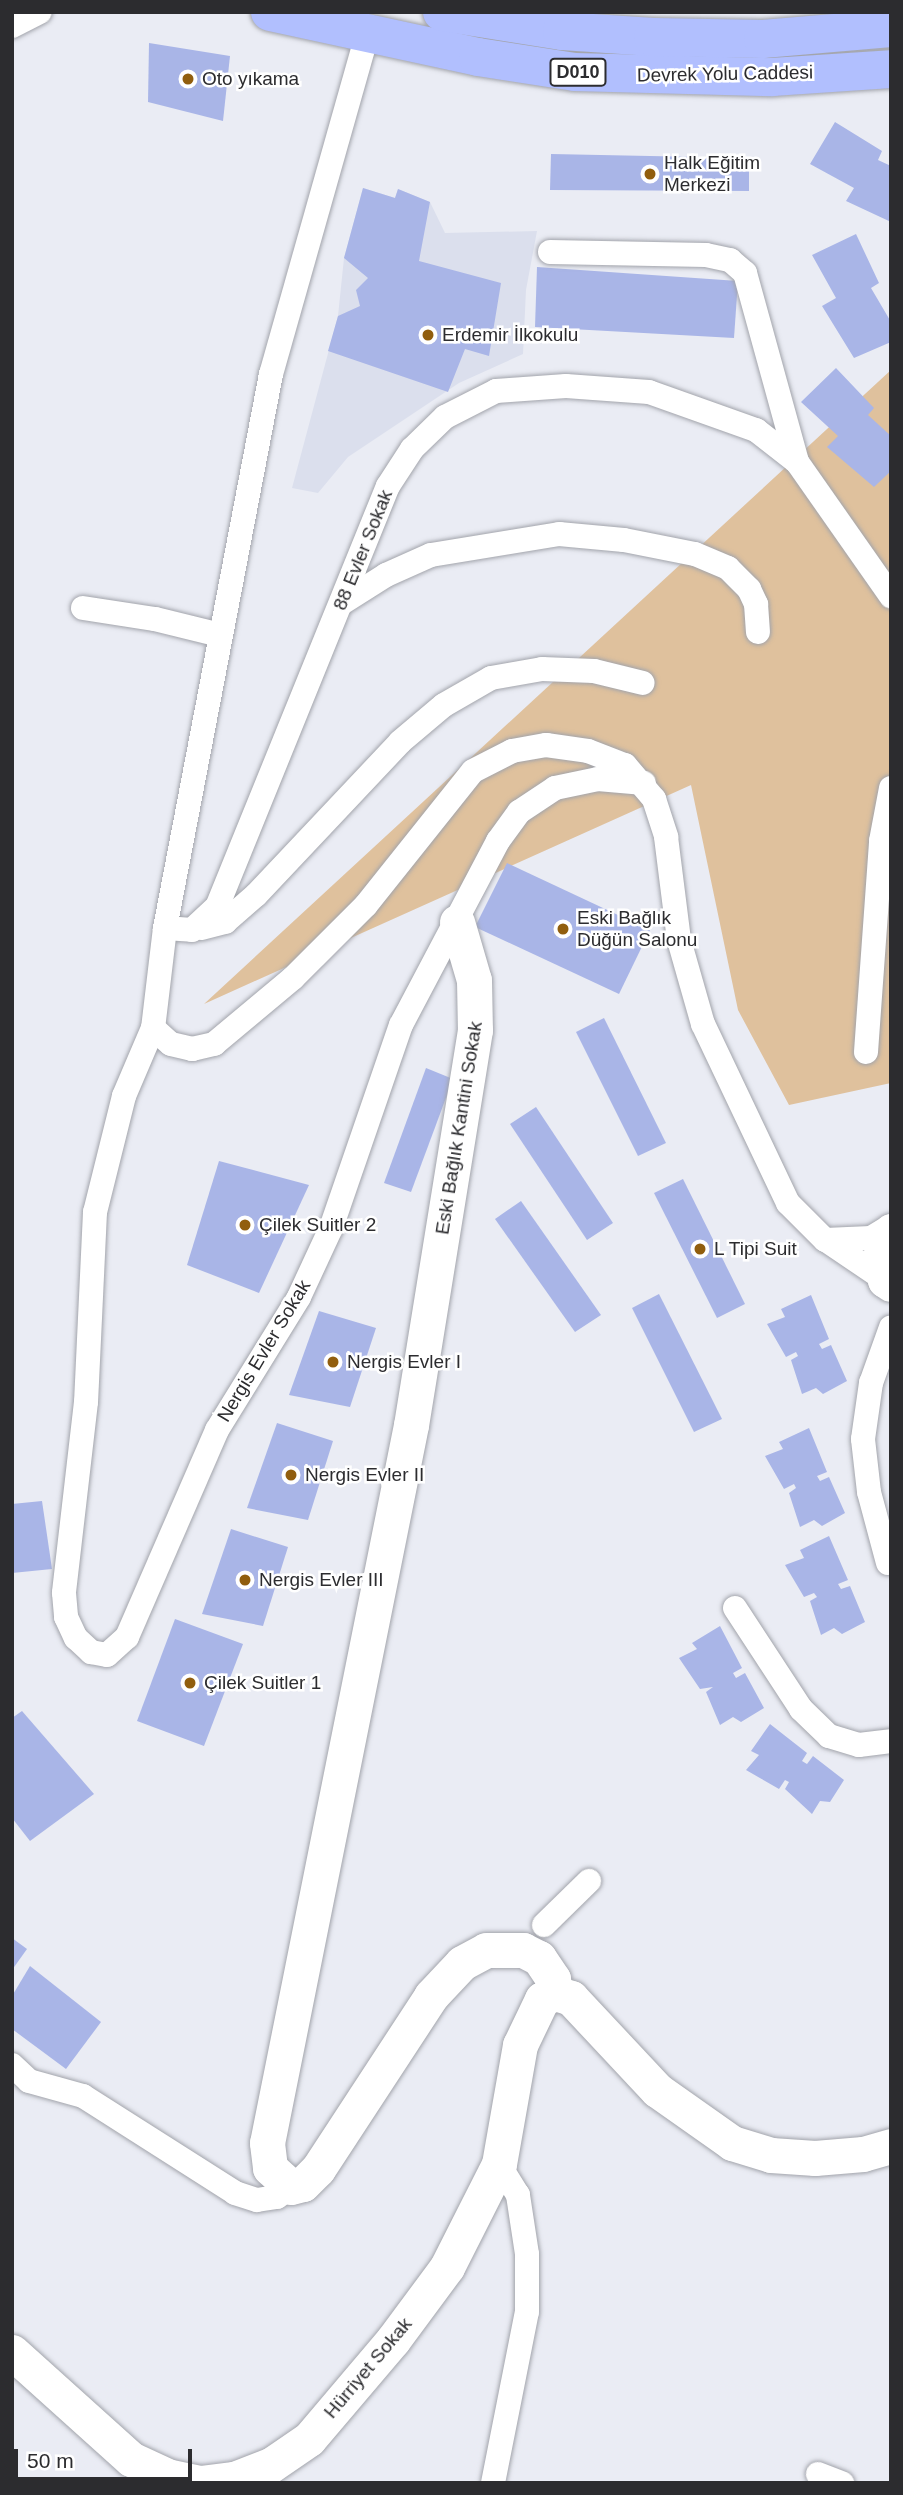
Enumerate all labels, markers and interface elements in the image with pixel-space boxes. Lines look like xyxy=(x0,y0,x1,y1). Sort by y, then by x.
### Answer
road number: D010 xyxy=(548,58,608,86)
street label: Devrek Yolu Caddesi xyxy=(636,61,814,87)
place label: Oto yıkama xyxy=(202,68,299,90)
marker: Oto yıkama xyxy=(180,71,196,87)
place label: Halk Eğitim Merkezi xyxy=(664,152,760,196)
marker: Halk Eğitim Merkezi xyxy=(642,166,658,182)
place label: Erdemir İlkokulu xyxy=(442,324,578,346)
marker: Erdemir İlkokulu xyxy=(420,327,436,343)
street label: 88 Evler Sokak xyxy=(328,486,398,614)
place label: Eski Bağlık Düğün Salonu xyxy=(577,907,697,951)
marker: Eski Bağlık Düğün Salonu xyxy=(555,921,571,937)
street label: Eski Bağlık Kantini Sokak xyxy=(431,1020,487,1236)
place label: Çilek Suitler 2 xyxy=(259,1214,376,1236)
marker: Çilek Suitler 2 xyxy=(237,1217,253,1233)
place label: L Tipi Suit xyxy=(714,1238,798,1260)
marker: L Tipi Suit xyxy=(692,1241,708,1257)
street label: Nergis Evler Sokak xyxy=(213,1276,315,1426)
place label: Nergis Evler I xyxy=(347,1351,461,1373)
marker: Nergis Evler I xyxy=(325,1354,341,1370)
place label: Nergis Evler II xyxy=(305,1464,424,1486)
marker: Nergis Evler II xyxy=(283,1467,299,1483)
place label: Nergis Evler III xyxy=(259,1569,384,1591)
marker: Nergis Evler III xyxy=(237,1572,253,1588)
place label: Çilek Suitler 1 xyxy=(204,1672,321,1694)
marker: Çilek Suitler 1 xyxy=(182,1675,198,1691)
street label: Hürriyet Sokak xyxy=(319,2313,417,2423)
scale bar xyxy=(18,2436,196,2480)
text: 50 m xyxy=(27,2449,74,2472)

